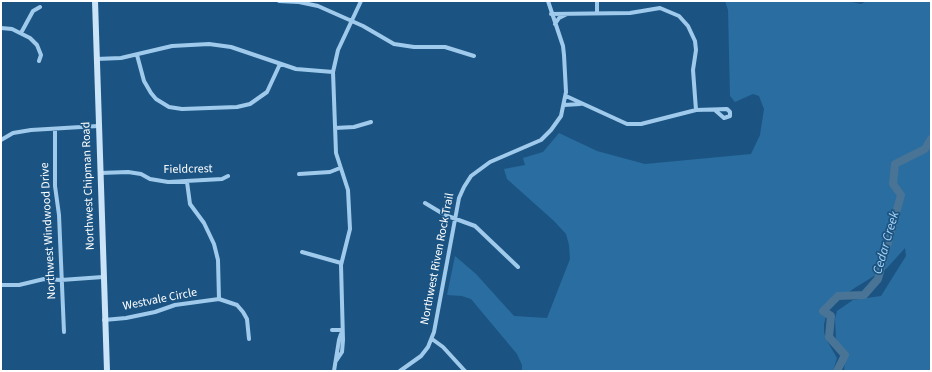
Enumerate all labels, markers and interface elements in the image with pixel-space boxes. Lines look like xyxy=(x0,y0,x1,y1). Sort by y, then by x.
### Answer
street label: Northwest Chipman Road xyxy=(80,122,98,250)
street label: Northwest Windwood Drive xyxy=(38,162,60,300)
street label: Fieldcrest xyxy=(163,162,213,178)
street label: Northwest Riven Rock Trail xyxy=(418,192,458,326)
water label: Cedar Creek xyxy=(871,210,903,276)
street label: Westvale Circle xyxy=(122,286,198,314)

